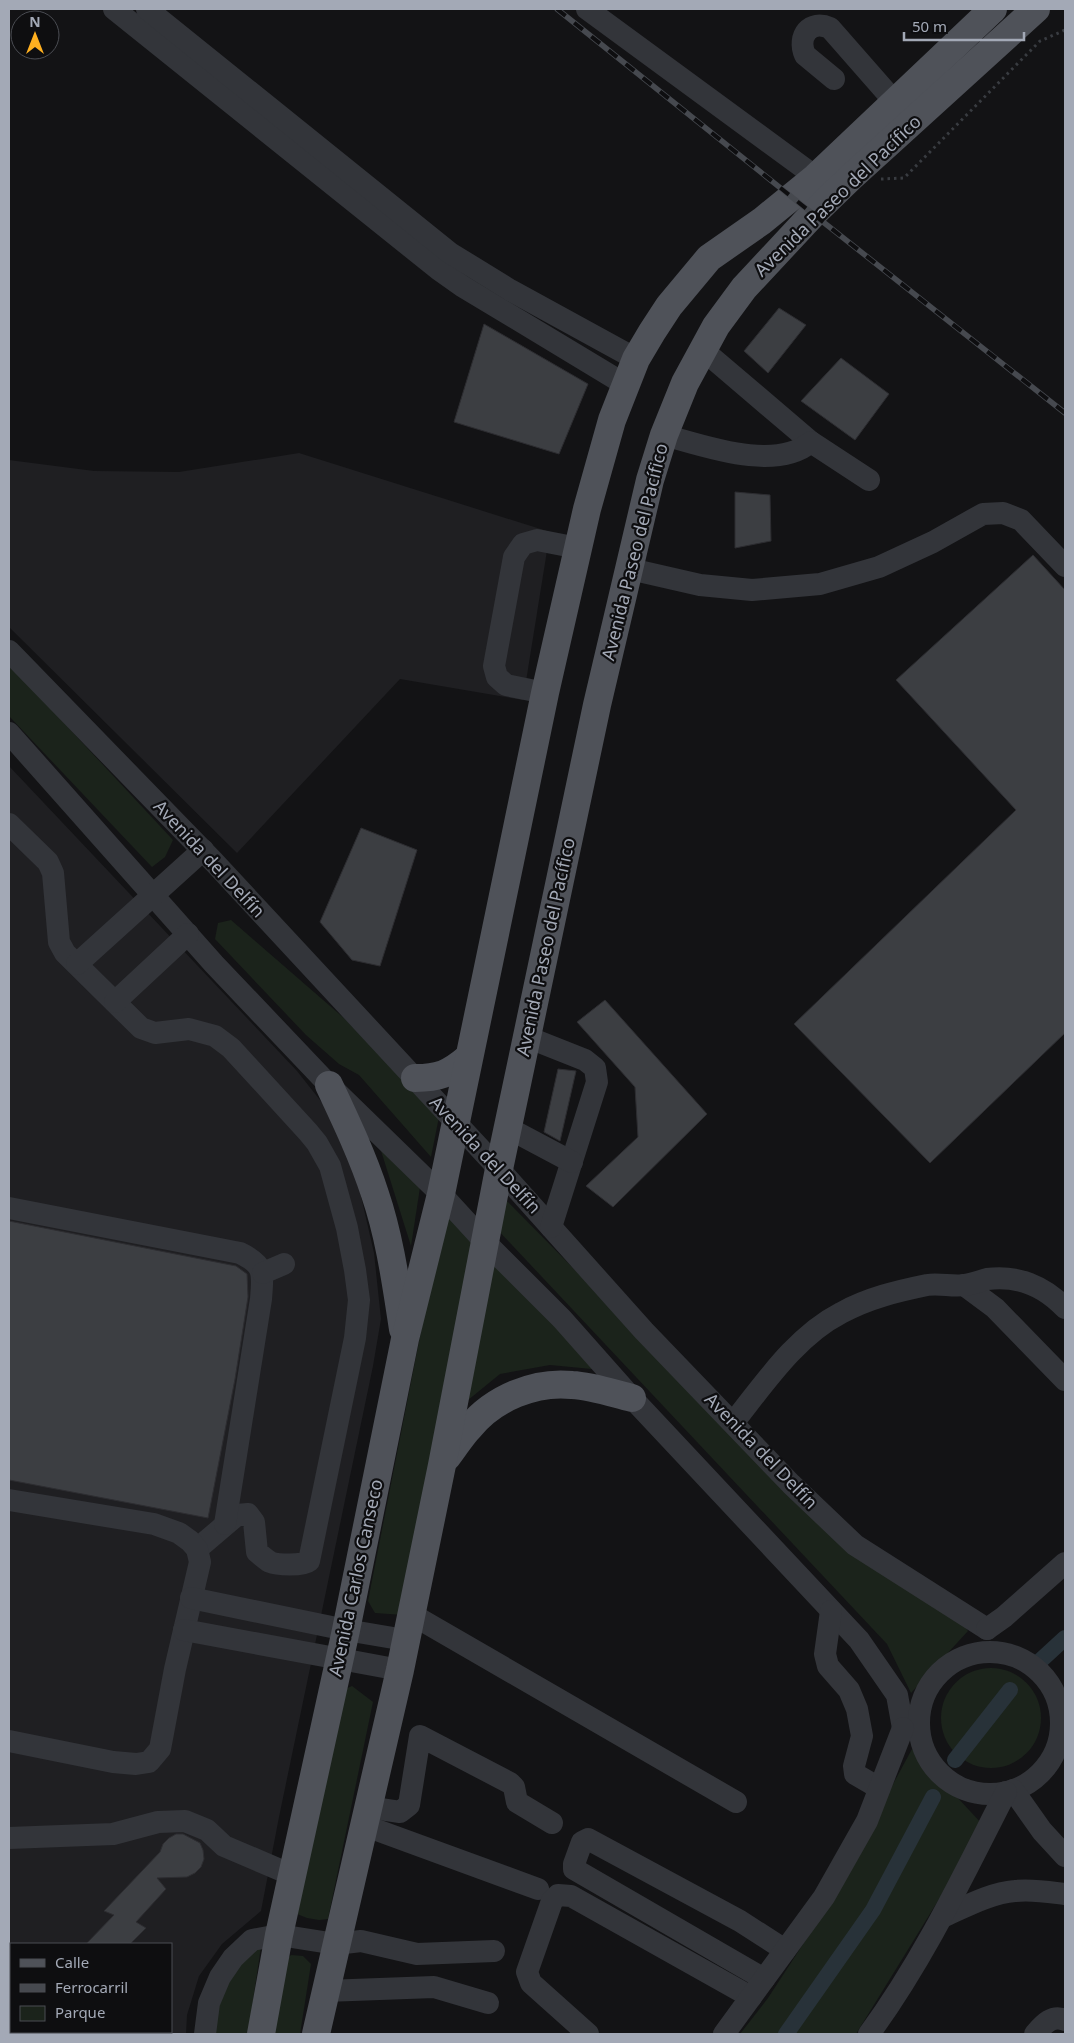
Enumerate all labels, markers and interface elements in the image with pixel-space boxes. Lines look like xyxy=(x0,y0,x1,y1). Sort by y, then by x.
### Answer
north arrow xyxy=(10,10,60,60)
scale bar xyxy=(904,10,1024,42)
text: N xyxy=(29,12,41,31)
text: 50 m xyxy=(912,16,947,36)
street label: Avenida Paseo del Pacífico xyxy=(749,109,926,281)
street label: Avenida Paseo del Pacífico xyxy=(595,441,673,663)
street label: Avenida del Delfín xyxy=(149,794,271,922)
street label: Avenida Paseo del Pacífico xyxy=(510,835,580,1058)
street label: Avenida del Delfín xyxy=(425,1090,547,1218)
street label: Avenida del Delfín xyxy=(700,1387,823,1514)
street label: Avenida Carlos Canseco xyxy=(322,1477,388,1679)
legend xyxy=(10,1943,172,2033)
text: Calle xyxy=(55,1952,89,1972)
text: Ferrocarril xyxy=(55,1977,128,1997)
text: Parque xyxy=(55,2002,105,2022)

